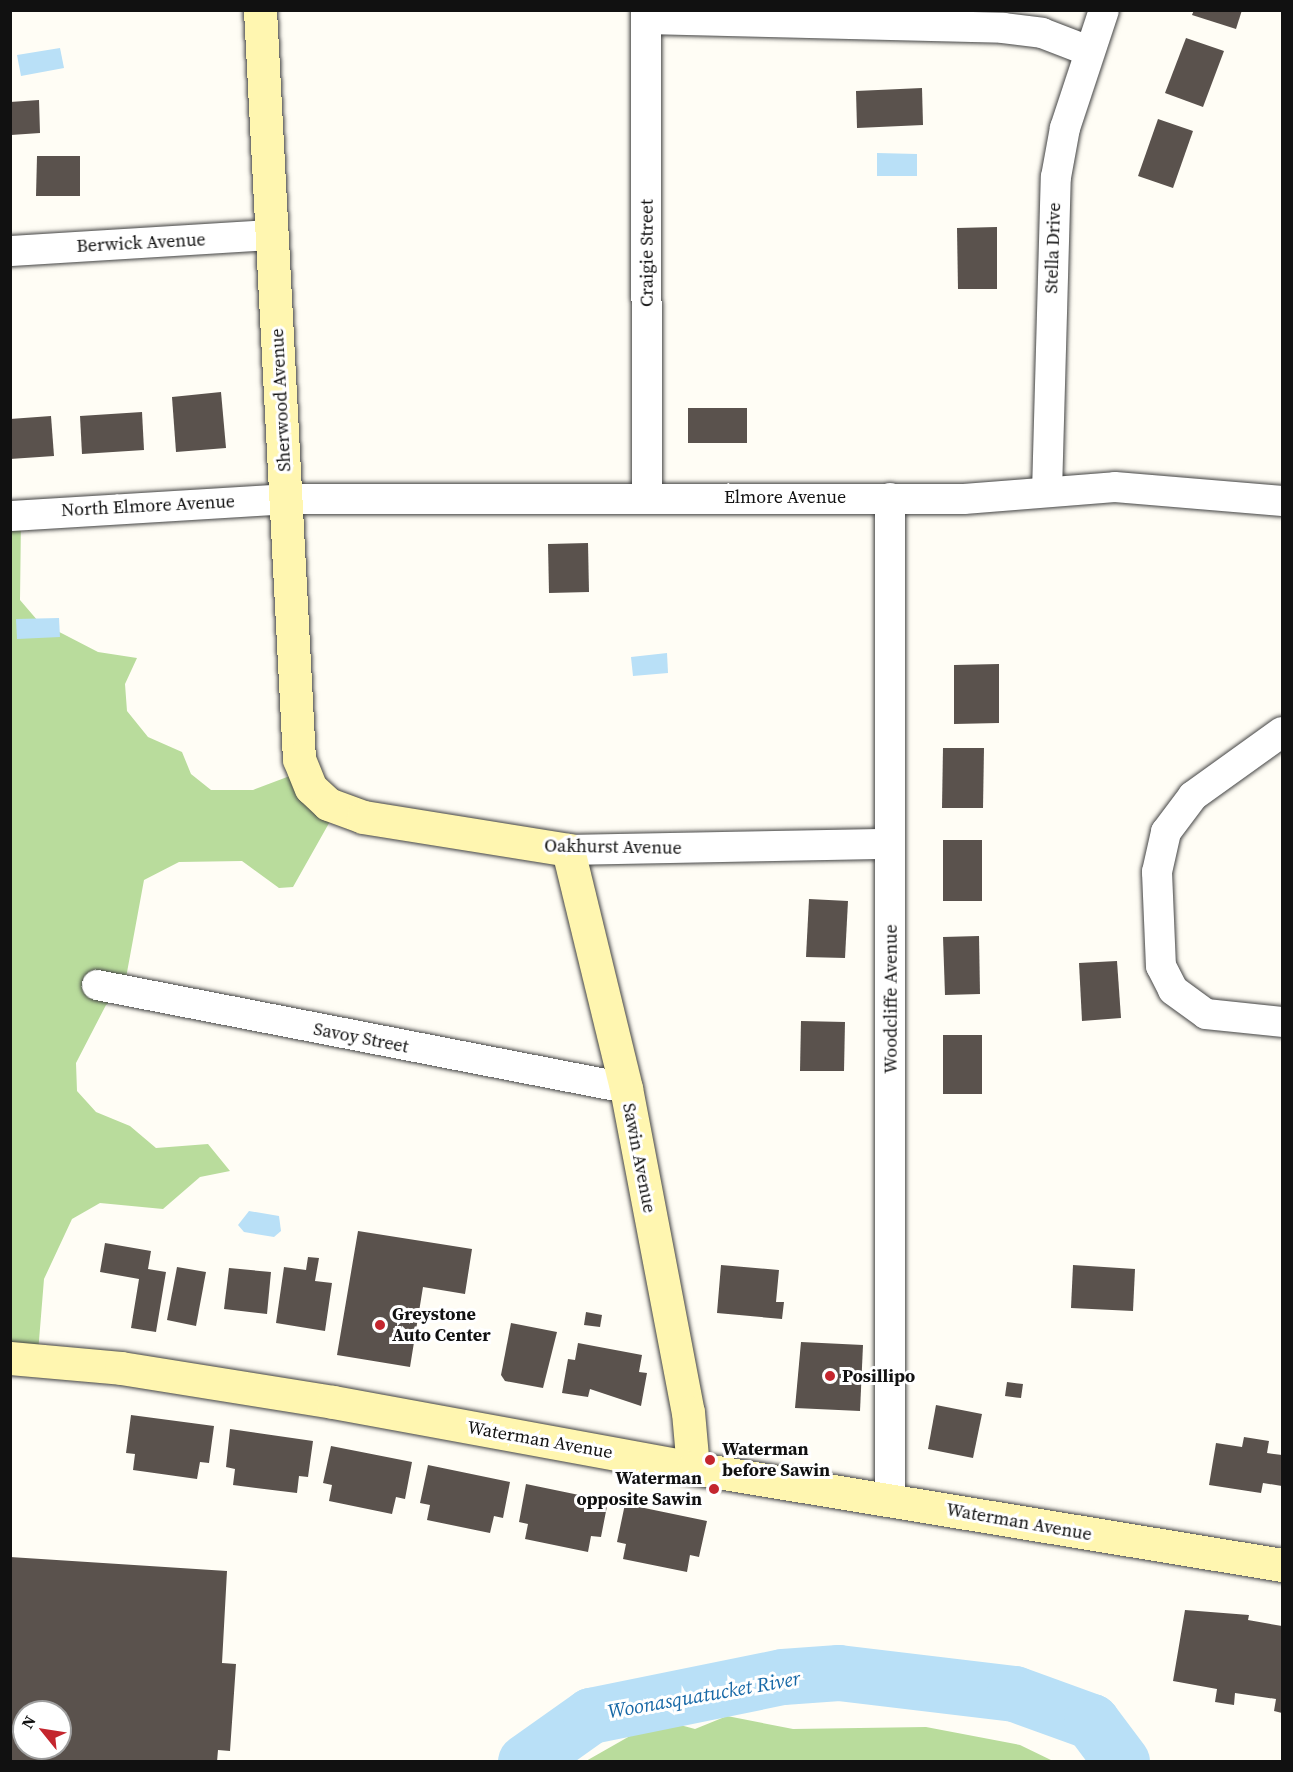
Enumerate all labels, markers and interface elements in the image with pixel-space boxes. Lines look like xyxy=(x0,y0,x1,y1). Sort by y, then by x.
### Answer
street label: Craigie Street xyxy=(636,199,658,307)
street label: Stella Drive xyxy=(1041,202,1065,294)
street label: Berwick Avenue xyxy=(76,229,206,257)
street label: Sherwood Avenue xyxy=(266,328,296,472)
street label: Elmore Avenue xyxy=(724,486,846,508)
street label: North Elmore Avenue xyxy=(61,491,235,521)
street label: Oakhurst Avenue xyxy=(544,835,682,859)
street label: Woodcliffe Avenue xyxy=(880,924,902,1074)
street label: Savoy Street xyxy=(312,1018,410,1058)
street label: Sawin Avenue xyxy=(618,1101,660,1215)
place label: Greystone Auto Center xyxy=(392,1304,491,1346)
marker: Greystone Auto Center xyxy=(373,1318,387,1332)
place label: Posillipo xyxy=(842,1365,915,1387)
marker: Posillipo xyxy=(823,1369,837,1383)
street label: Waterman Avenue xyxy=(466,1417,614,1463)
place label: Waterman before Sawin xyxy=(722,1439,830,1482)
marker: Waterman before Sawin xyxy=(703,1453,717,1467)
place label: Waterman opposite Sawin xyxy=(577,1468,702,1510)
marker: Waterman opposite Sawin xyxy=(707,1482,721,1496)
street label: Waterman Avenue xyxy=(945,1499,1093,1545)
water label: Woonasquatucket River xyxy=(606,1666,802,1724)
north arrow xyxy=(12,1700,72,1760)
text: N xyxy=(16,1711,41,1733)

